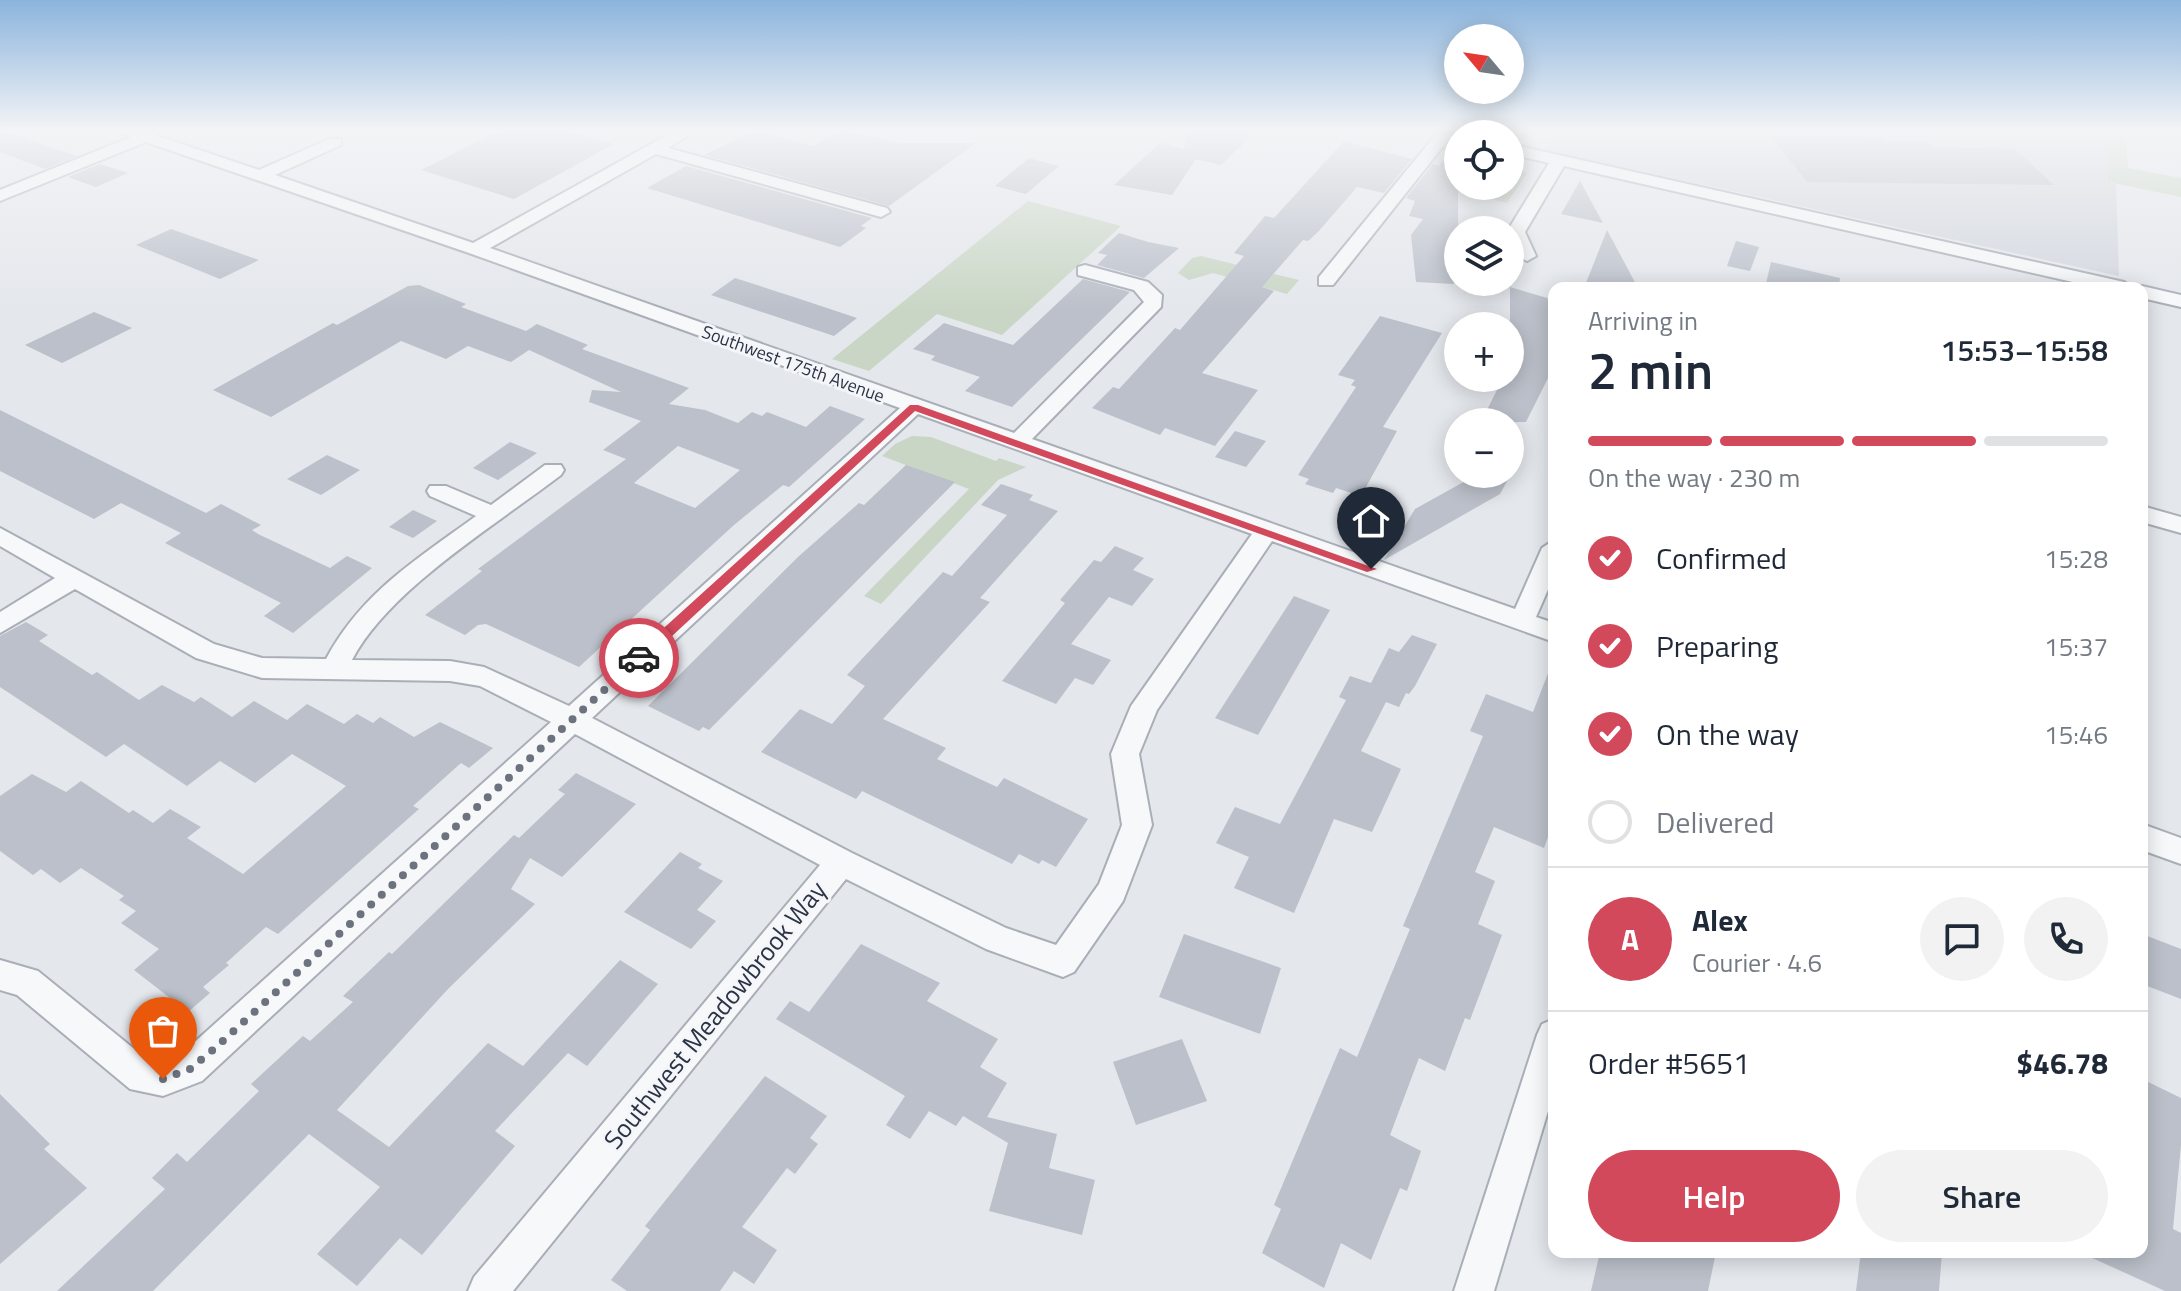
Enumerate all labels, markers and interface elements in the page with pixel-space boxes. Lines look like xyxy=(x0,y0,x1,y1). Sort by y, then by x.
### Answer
north arrow xyxy=(1444,24,1524,104)
map controls xyxy=(1444,24,1524,488)
button: locate xyxy=(1444,120,1524,200)
button: layers xyxy=(1444,216,1524,296)
text: Arriving in xyxy=(1588,301,1698,340)
button: + xyxy=(1444,312,1524,392)
street label: Southwest 175th Avenue xyxy=(698,318,888,409)
text: 15:53–15:58 xyxy=(1941,327,2108,373)
text: 2 min xyxy=(1588,330,1713,409)
button: − xyxy=(1444,408,1524,488)
text: On the way · 230 m xyxy=(1588,458,1800,497)
pin xyxy=(1337,487,1405,569)
icon: home xyxy=(1349,499,1393,543)
text: Confirmed xyxy=(1656,535,1787,581)
icon: check xyxy=(1588,536,1632,580)
text: 15:28 xyxy=(2044,539,2108,578)
courier xyxy=(599,618,679,698)
text: Preparing xyxy=(1656,623,1778,669)
icon: check xyxy=(1588,624,1632,668)
text: 15:37 xyxy=(2044,627,2108,666)
icon: car xyxy=(617,636,661,680)
text: On the way xyxy=(1656,711,1799,757)
icon: check xyxy=(1588,712,1632,756)
text: 15:46 xyxy=(2044,715,2108,754)
text: Delivered xyxy=(1656,799,1774,845)
street label: Southwest Meadowbrook Way xyxy=(594,872,835,1157)
text: Alex xyxy=(1692,897,1748,943)
button: chat xyxy=(1920,897,2004,981)
button: phone xyxy=(2024,897,2108,981)
text: A xyxy=(1621,916,1639,962)
text: Courier · 4.6 xyxy=(1692,943,1822,982)
pin xyxy=(129,997,197,1079)
icon: bag xyxy=(141,1009,185,1053)
text: Order #5651 xyxy=(1588,1040,1750,1086)
text: $46.78 xyxy=(2016,1040,2108,1086)
button: Help xyxy=(1588,1150,1840,1242)
button: Share xyxy=(1856,1150,2108,1242)

